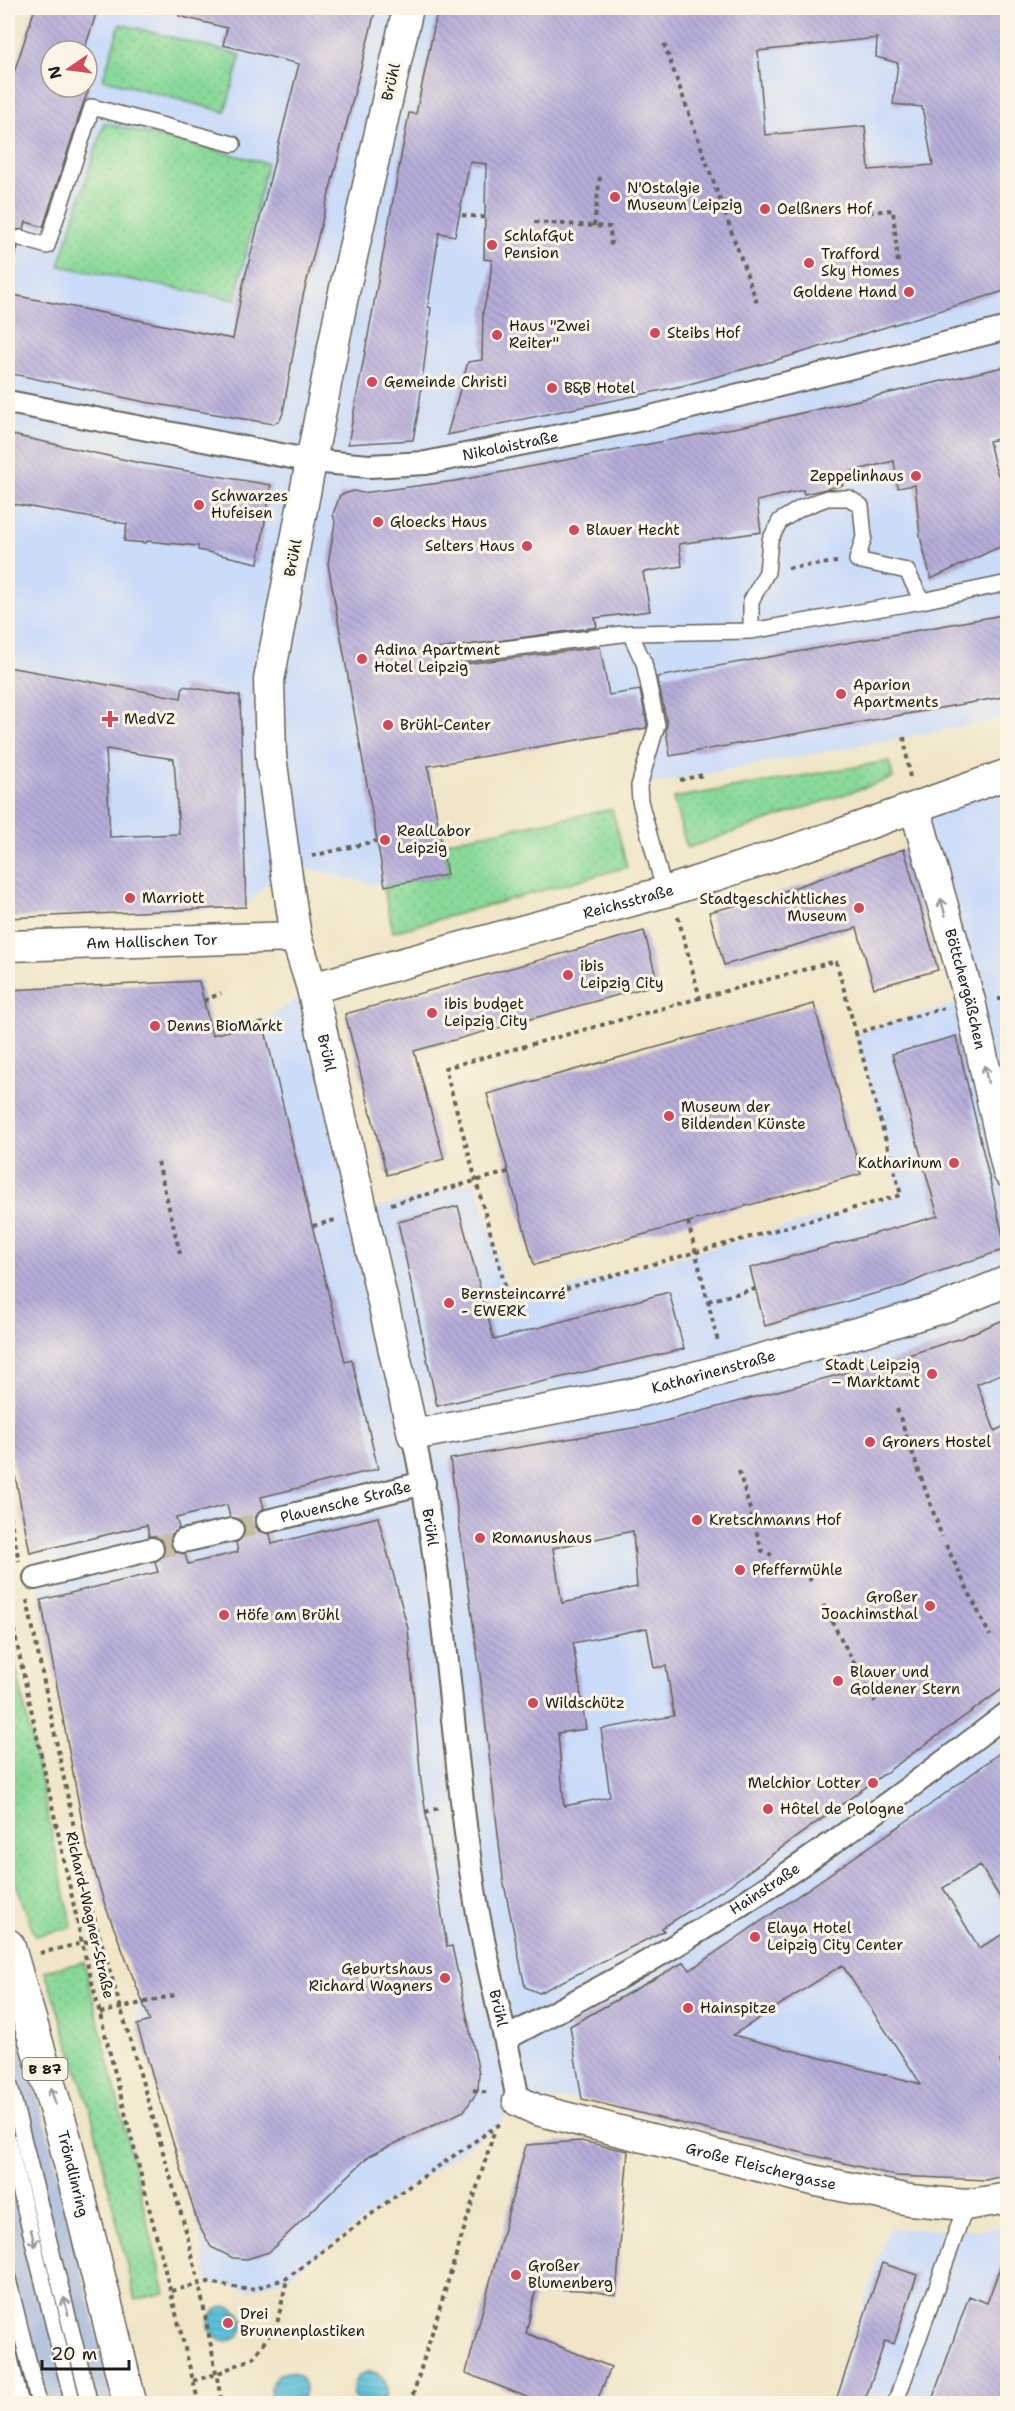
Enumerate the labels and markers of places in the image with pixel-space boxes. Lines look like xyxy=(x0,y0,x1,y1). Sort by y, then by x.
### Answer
place label: N'Ostalgie Museum Leipzig xyxy=(627,178,742,215)
marker: N'Ostalgie Museum Leipzig xyxy=(608,190,622,204)
place label: Oelßners Hof xyxy=(777,199,873,219)
marker: Oelßners Hof xyxy=(758,202,772,216)
place label: SchlafGut Pension xyxy=(504,226,574,263)
marker: SchlafGut Pension xyxy=(485,238,499,252)
place label: Trafford Sky Homes xyxy=(821,244,900,281)
marker: Trafford Sky Homes xyxy=(802,256,816,270)
place label: Goldene Hand xyxy=(793,282,897,302)
marker: Goldene Hand xyxy=(902,285,916,299)
place label: Haus "Zwei Reiter" xyxy=(509,316,590,353)
place label: Steibs Hof xyxy=(667,323,741,343)
marker: Steibs Hof xyxy=(648,326,662,340)
marker: Haus "Zwei Reiter" xyxy=(490,328,504,342)
place label: Gemeinde Christi xyxy=(384,372,507,392)
marker: Gemeinde Christi xyxy=(365,375,379,389)
place label: B&B Hotel xyxy=(564,378,635,398)
marker: B&B Hotel xyxy=(545,381,559,395)
place label: Zeppelinhaus xyxy=(810,466,904,486)
marker: Zeppelinhaus xyxy=(909,469,923,483)
place label: Schwarzes Hufeisen xyxy=(211,486,288,523)
marker: Schwarzes Hufeisen xyxy=(192,498,206,512)
place label: Gloecks Haus xyxy=(390,512,487,532)
marker: Gloecks Haus xyxy=(371,515,385,529)
place label: Blauer Hecht xyxy=(586,520,680,540)
marker: Blauer Hecht xyxy=(567,523,581,537)
place label: Selters Haus xyxy=(425,536,515,556)
marker: Selters Haus xyxy=(520,539,534,553)
place label: Adina Apartment Hotel Leipzig xyxy=(374,640,500,677)
marker: Adina Apartment Hotel Leipzig xyxy=(355,652,369,666)
place label: Aparion Apartments xyxy=(853,675,939,712)
marker: Aparion Apartments xyxy=(834,687,848,701)
place label: MedVZ xyxy=(124,709,175,729)
marker: MedVZ xyxy=(101,710,119,728)
place label: Brühl-Center xyxy=(400,715,491,735)
marker: Brühl-Center xyxy=(381,718,395,732)
place label: RealLabor Leipzig xyxy=(397,821,471,858)
marker: RealLabor Leipzig xyxy=(378,833,392,847)
place label: Marriott xyxy=(142,888,205,908)
place label: Stadtgeschichtliches Museum xyxy=(699,889,847,926)
marker: Marriott xyxy=(123,891,137,905)
marker: Stadtgeschichtliches Museum xyxy=(852,901,866,915)
place label: ibis Leipzig City xyxy=(580,956,664,993)
marker: ibis Leipzig City xyxy=(561,968,575,982)
place label: ibis budget Leipzig City xyxy=(444,994,528,1031)
marker: ibis budget Leipzig City xyxy=(425,1006,439,1020)
place label: Denns BioMarkt xyxy=(167,1016,283,1036)
marker: Denns BioMarkt xyxy=(148,1019,162,1033)
place label: Museum der Bildenden Künste xyxy=(681,1097,806,1134)
marker: Museum der Bildenden Künste xyxy=(662,1109,676,1123)
place label: Katharinum xyxy=(858,1153,942,1173)
marker: Katharinum xyxy=(947,1156,961,1170)
place label: Bernsteincarré - EWERK xyxy=(461,1284,566,1321)
marker: Bernsteincarré - EWERK xyxy=(442,1296,456,1310)
place label: Stadt Leipzig – Marktamt xyxy=(825,1355,920,1392)
marker: Stadt Leipzig – Marktamt xyxy=(925,1367,939,1381)
place label: Groners Hostel xyxy=(882,1432,991,1452)
marker: Groners Hostel xyxy=(863,1435,877,1449)
place label: Kretschmanns Hof xyxy=(709,1510,842,1530)
marker: Kretschmanns Hof xyxy=(690,1513,704,1527)
place label: Romanushaus xyxy=(492,1528,592,1548)
marker: Romanushaus xyxy=(473,1531,487,1545)
place label: Pfeffermühle xyxy=(752,1560,843,1580)
marker: Pfeffermühle xyxy=(733,1563,747,1577)
place label: Großer Joachimsthal xyxy=(821,1587,918,1624)
marker: Großer Joachimsthal xyxy=(923,1599,937,1613)
place label: Höfe am Brühl xyxy=(236,1605,340,1625)
marker: Höfe am Brühl xyxy=(217,1608,231,1622)
place label: Blauer und Goldener Stern xyxy=(850,1662,960,1699)
marker: Blauer und Goldener Stern xyxy=(831,1674,845,1688)
place label: Wildschütz xyxy=(545,1693,625,1713)
marker: Wildschütz xyxy=(526,1696,540,1710)
place label: Melchior Lotter xyxy=(748,1773,861,1793)
marker: Melchior Lotter xyxy=(866,1776,880,1790)
place label: Hôtel de Pologne xyxy=(780,1799,905,1819)
marker: Hôtel de Pologne xyxy=(761,1802,775,1816)
place label: Elaya Hotel Leipzig City Center xyxy=(767,1918,903,1955)
marker: Elaya Hotel Leipzig City Center xyxy=(748,1930,762,1944)
place label: Geburtshaus Richard Wagners xyxy=(309,1959,433,1996)
marker: Geburtshaus Richard Wagners xyxy=(438,1971,452,1985)
place label: Hainspitze xyxy=(700,1998,776,2018)
marker: Hainspitze xyxy=(681,2001,695,2015)
place label: Großer Blumenberg xyxy=(528,2256,613,2293)
marker: Großer Blumenberg xyxy=(509,2268,523,2282)
place label: Drei Brunnenplastiken xyxy=(240,2304,365,2341)
marker: Drei Brunnenplastiken xyxy=(221,2316,235,2330)

